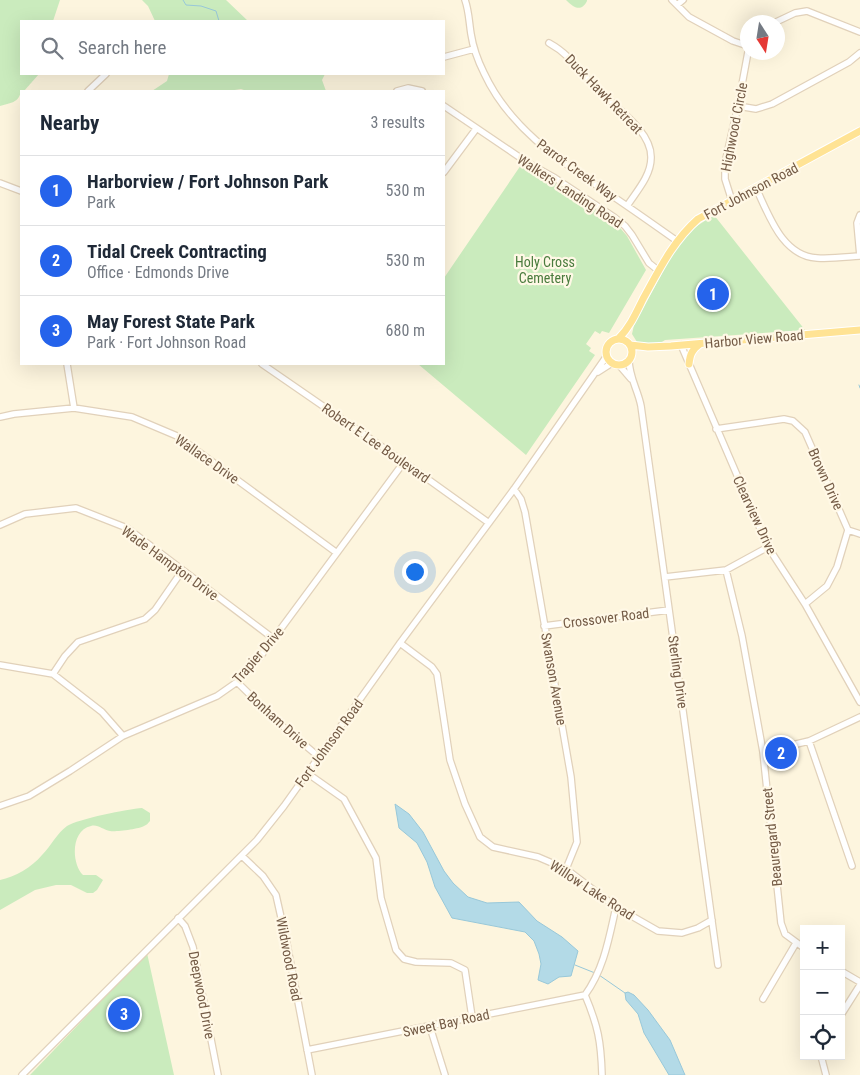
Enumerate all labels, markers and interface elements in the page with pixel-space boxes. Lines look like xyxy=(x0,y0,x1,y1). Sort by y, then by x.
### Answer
north arrow xyxy=(740,15,785,60)
search box xyxy=(20,20,445,75)
icon: search xyxy=(38,34,66,62)
text: Search here xyxy=(78,36,166,59)
street label: Duck Hawk Retreat xyxy=(562,51,646,137)
street label: Highwood Circle xyxy=(718,81,751,173)
text: Nearby xyxy=(40,111,99,135)
text: 3 results xyxy=(370,113,425,132)
street label: Parrot Creek Way xyxy=(534,136,620,204)
street label: Walkers Landing Road xyxy=(514,151,626,231)
street label: Fort Johnson Road xyxy=(701,159,801,223)
text: Harborview / Fort Johnson Park xyxy=(87,170,328,193)
text: 1 xyxy=(52,181,60,200)
text: 530 m xyxy=(386,181,425,200)
text: Park xyxy=(87,193,116,212)
text: Tidal Creek Contracting xyxy=(87,240,267,263)
text: 2 xyxy=(52,251,60,270)
text: 530 m xyxy=(386,251,425,270)
park label: Holy Cross Cemetery xyxy=(515,254,575,286)
text: Office · Edmonds Drive xyxy=(87,263,229,282)
pin: 1 xyxy=(697,275,729,313)
text: May Forest State Park xyxy=(87,310,255,333)
text: 3 xyxy=(52,321,60,340)
text: 680 m xyxy=(386,321,425,340)
street label: Harbor View Road xyxy=(704,327,804,351)
text: Park · Fort Johnson Road xyxy=(87,333,246,352)
street label: Robert E Lee Boulevard xyxy=(319,400,433,486)
street label: Wallace Drive xyxy=(172,431,242,487)
street label: Brown Drive xyxy=(805,446,847,513)
street label: Clearview Drive xyxy=(730,473,780,557)
street label: Wade Hampton Drive xyxy=(119,523,222,604)
your location xyxy=(402,559,428,585)
street label: Crossover Road xyxy=(562,605,650,631)
street label: Trapier Drive xyxy=(229,623,287,686)
street label: Swanson Avenue xyxy=(538,632,570,727)
street label: Sterling Drive xyxy=(665,634,691,710)
street label: Bonham Drive xyxy=(244,688,312,752)
street label: Fort Johnson Road xyxy=(292,696,366,790)
pin: 2 xyxy=(765,734,797,772)
street label: Beauregard Street xyxy=(759,787,785,887)
street label: Willow Lake Road xyxy=(547,857,637,923)
street label: Wildwood Road xyxy=(273,916,305,1002)
map controls xyxy=(800,925,845,1060)
button: + xyxy=(800,925,845,970)
street label: Deepwood Drive xyxy=(186,950,218,1041)
button: − xyxy=(800,970,845,1015)
pin: 3 xyxy=(108,995,140,1033)
street label: Sweet Bay Road xyxy=(401,1006,491,1040)
button: locate xyxy=(800,1015,845,1060)

